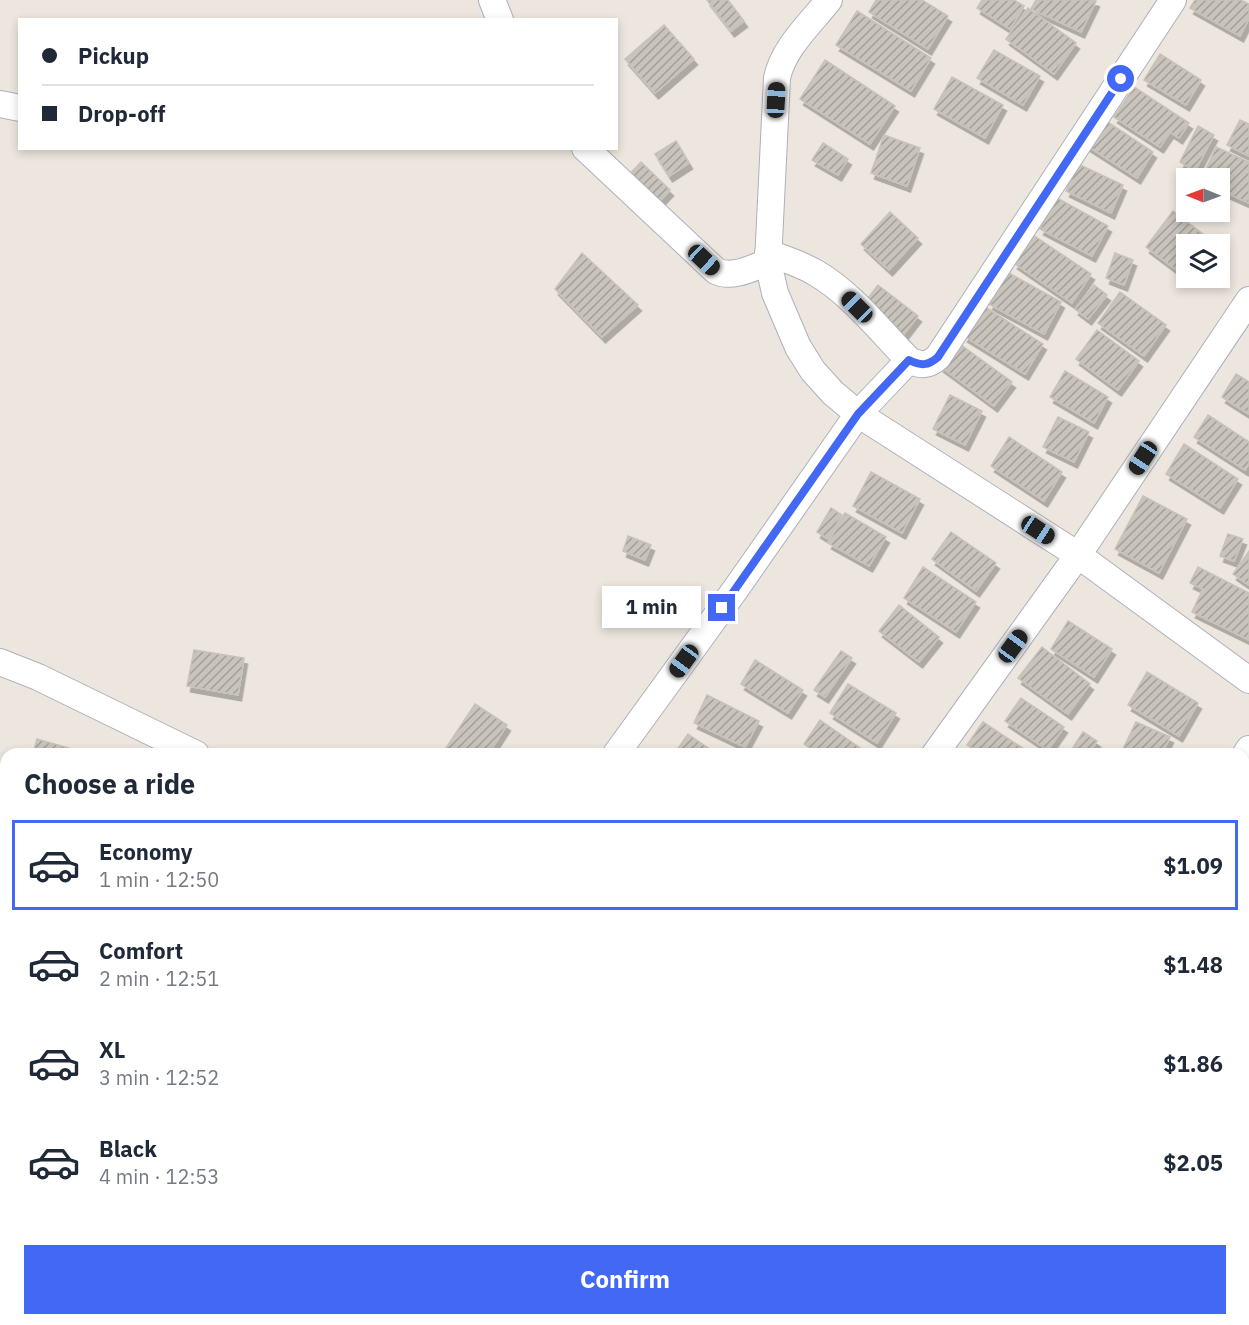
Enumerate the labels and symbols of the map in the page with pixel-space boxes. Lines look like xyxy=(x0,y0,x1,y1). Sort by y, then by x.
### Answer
route start xyxy=(1107,65,1134,92)
car xyxy=(766,82,786,118)
north arrow xyxy=(1176,168,1230,222)
car xyxy=(685,241,723,279)
car xyxy=(838,288,876,326)
car xyxy=(1126,438,1160,478)
car xyxy=(1018,513,1058,547)
callout: 1 min xyxy=(602,587,701,629)
route end xyxy=(708,594,735,621)
car xyxy=(995,626,1031,666)
car xyxy=(666,641,702,681)

